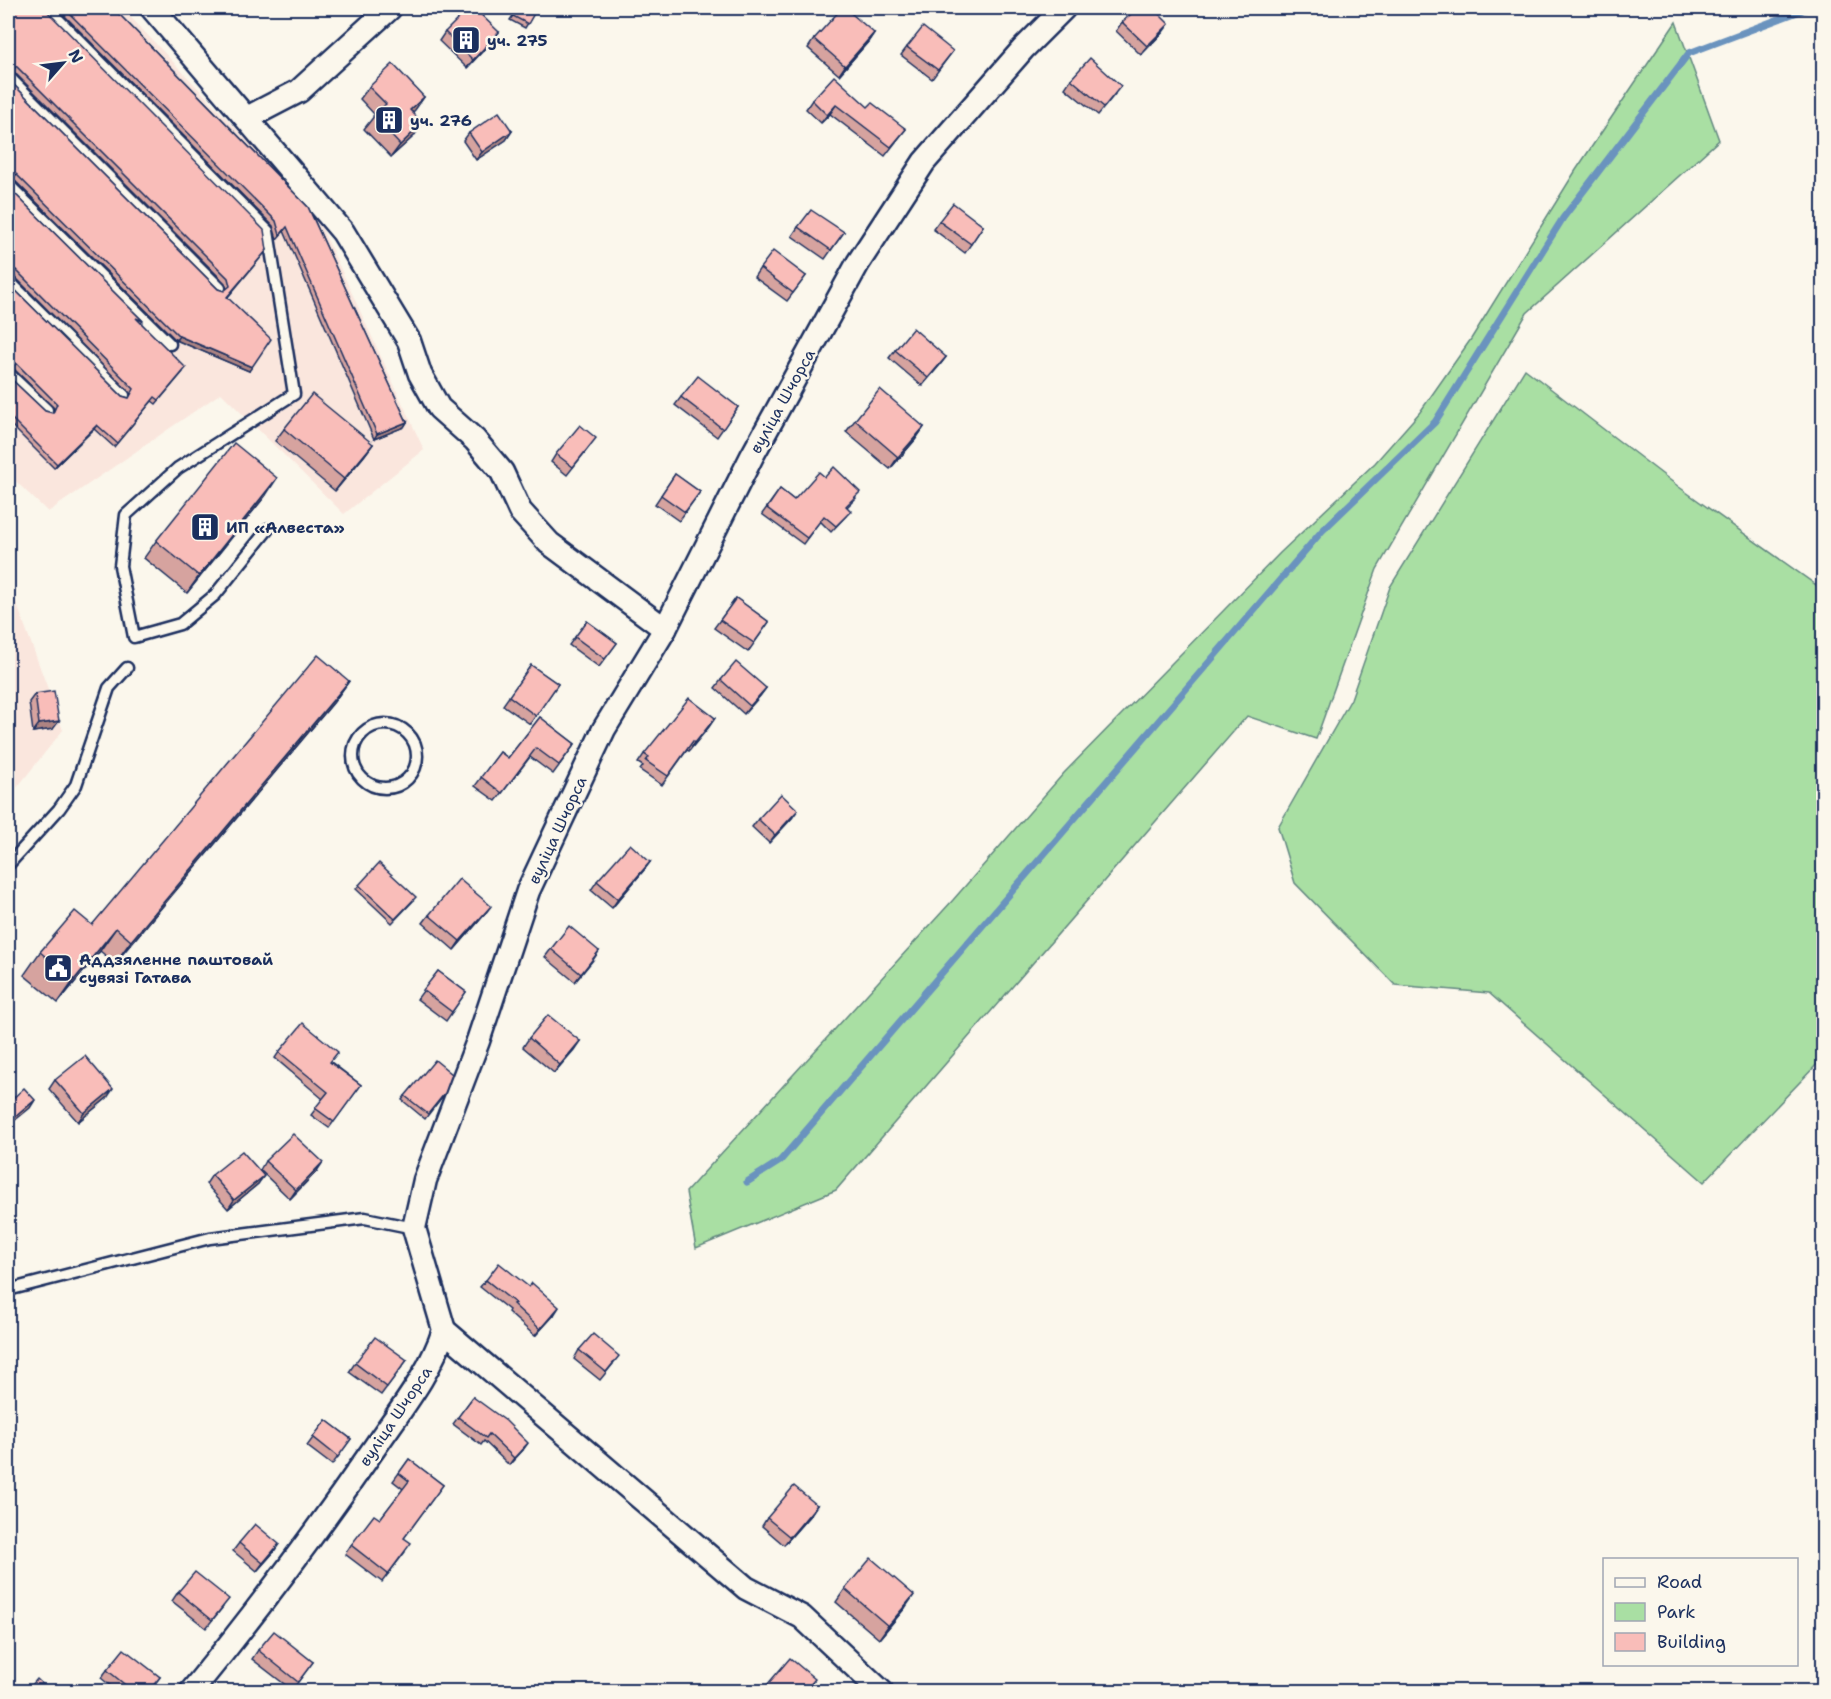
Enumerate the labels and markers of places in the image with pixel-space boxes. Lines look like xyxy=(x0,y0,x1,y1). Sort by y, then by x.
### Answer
building icon: уч. 275 xyxy=(450,24,482,56)
place label: уч. 275 xyxy=(487,30,548,51)
building icon: уч. 276 xyxy=(373,104,405,136)
place label: уч. 276 xyxy=(410,110,472,131)
building icon: ИП «Алвеста» xyxy=(189,511,221,543)
place label: ИП «Алвеста» xyxy=(226,517,345,538)
place label: Аддзяленне паштовай сувязі Гатава xyxy=(79,949,273,988)
public building icon: Аддзяленне паштовай сувязі Гатава xyxy=(42,952,74,984)

